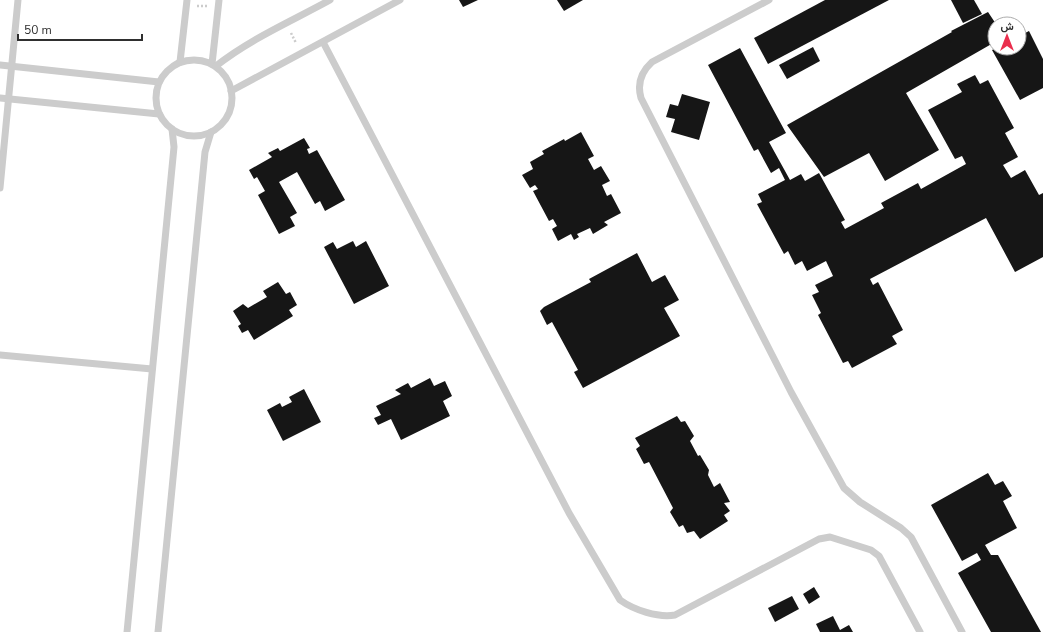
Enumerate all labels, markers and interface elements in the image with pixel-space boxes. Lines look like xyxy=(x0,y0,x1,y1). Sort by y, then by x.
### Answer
scale bar xyxy=(18,16,142,42)
north arrow xyxy=(987,16,1027,56)
text: ش xyxy=(1000,19,1014,34)
text: 50 m xyxy=(24,22,52,38)

